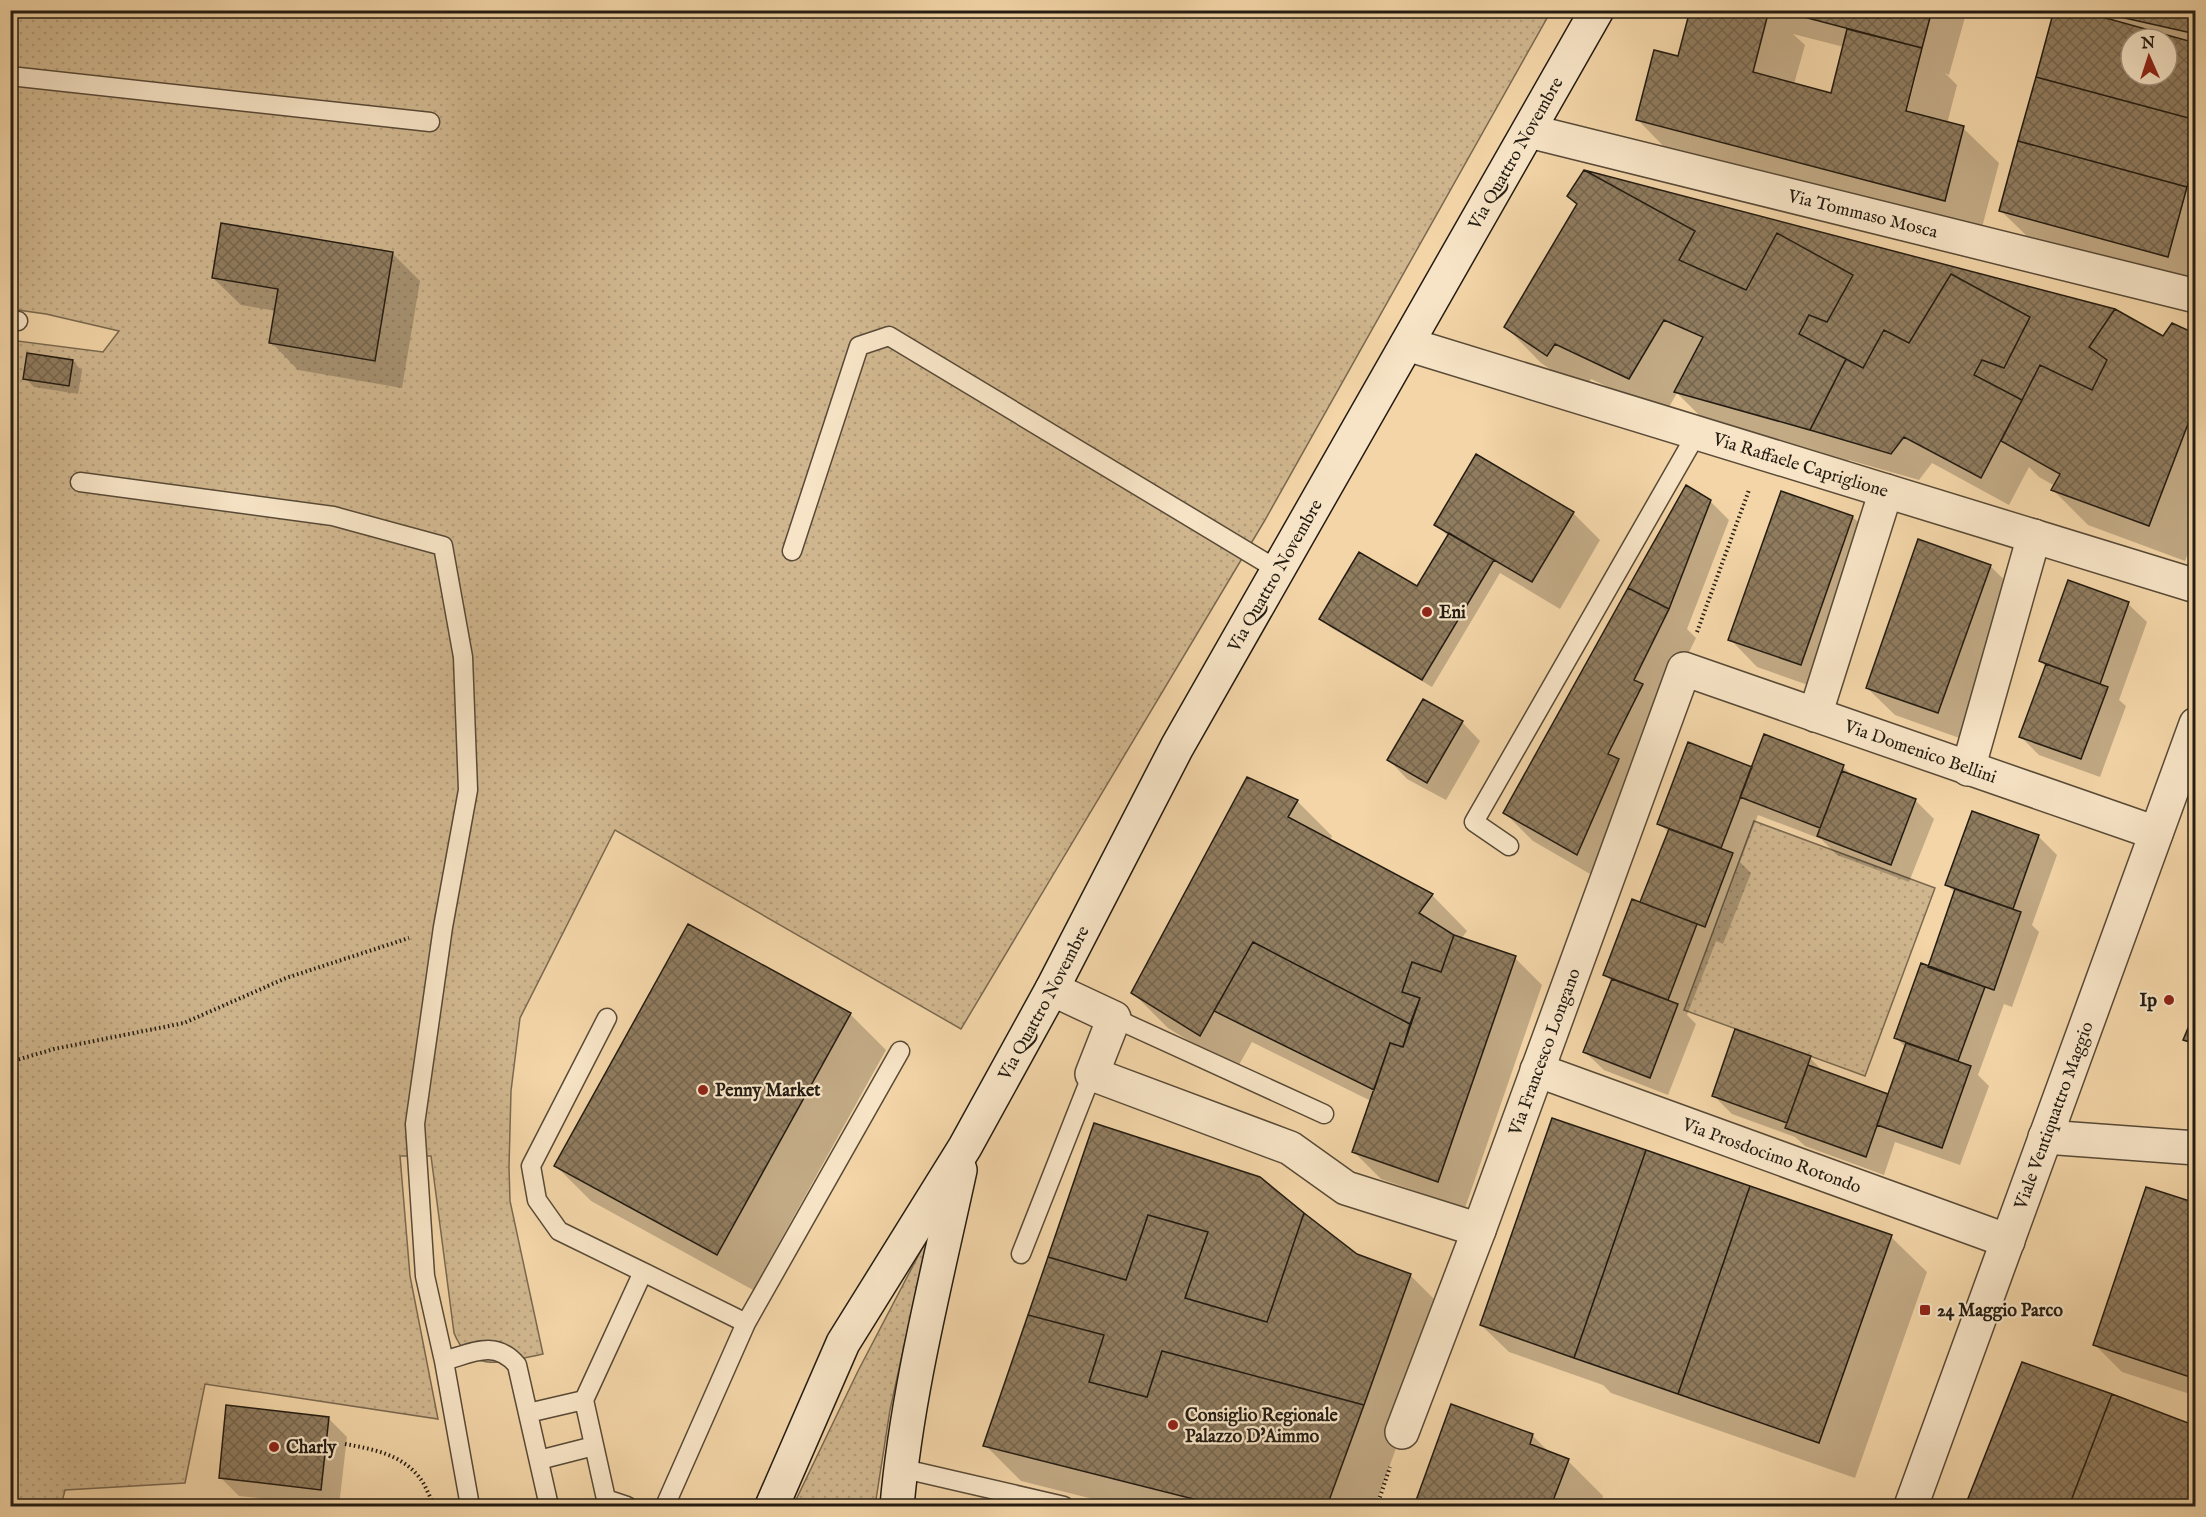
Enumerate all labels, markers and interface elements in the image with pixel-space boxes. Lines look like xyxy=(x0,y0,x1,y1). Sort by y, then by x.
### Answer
north arrow xyxy=(2119,27,2179,87)
text: N xyxy=(2140,34,2156,54)
street label: Via Quattro Novembre xyxy=(1464,73,1569,235)
street label: Via Tommaso Mosca xyxy=(1784,185,1940,245)
street label: Via Raffaele Capriglione xyxy=(1709,428,1891,504)
street label: Via Quattro Novembre xyxy=(1223,496,1329,657)
place label: Eni xyxy=(1439,602,1466,625)
marker: Eni xyxy=(1420,605,1434,619)
street label: Via Domenico Bellini xyxy=(1840,715,1999,790)
street label: Via Quattro Novembre xyxy=(994,922,1096,1085)
street label: Via Francesco Longano xyxy=(1504,965,1587,1140)
place label: Ip xyxy=(2140,990,2157,1013)
marker: Ip xyxy=(2162,993,2176,1007)
street label: Viale Ventiquattro Maggio xyxy=(2010,1018,2100,1214)
place label: Penny Market xyxy=(715,1080,821,1103)
marker: Penny Market xyxy=(696,1083,710,1097)
street label: Via Prosdocimo Rotondo xyxy=(1678,1113,1864,1200)
place label: 24 Maggio Parco xyxy=(1937,1300,2063,1323)
marker: 24 Maggio Parco xyxy=(1918,1303,1932,1317)
place label: Consiglio Regionale Palazzo D'Aimmo xyxy=(1185,1405,1338,1449)
marker: Consiglio Regionale Palazzo D'Aimmo xyxy=(1166,1418,1180,1432)
place label: Charly xyxy=(286,1437,338,1460)
marker: Charly xyxy=(267,1440,281,1454)

